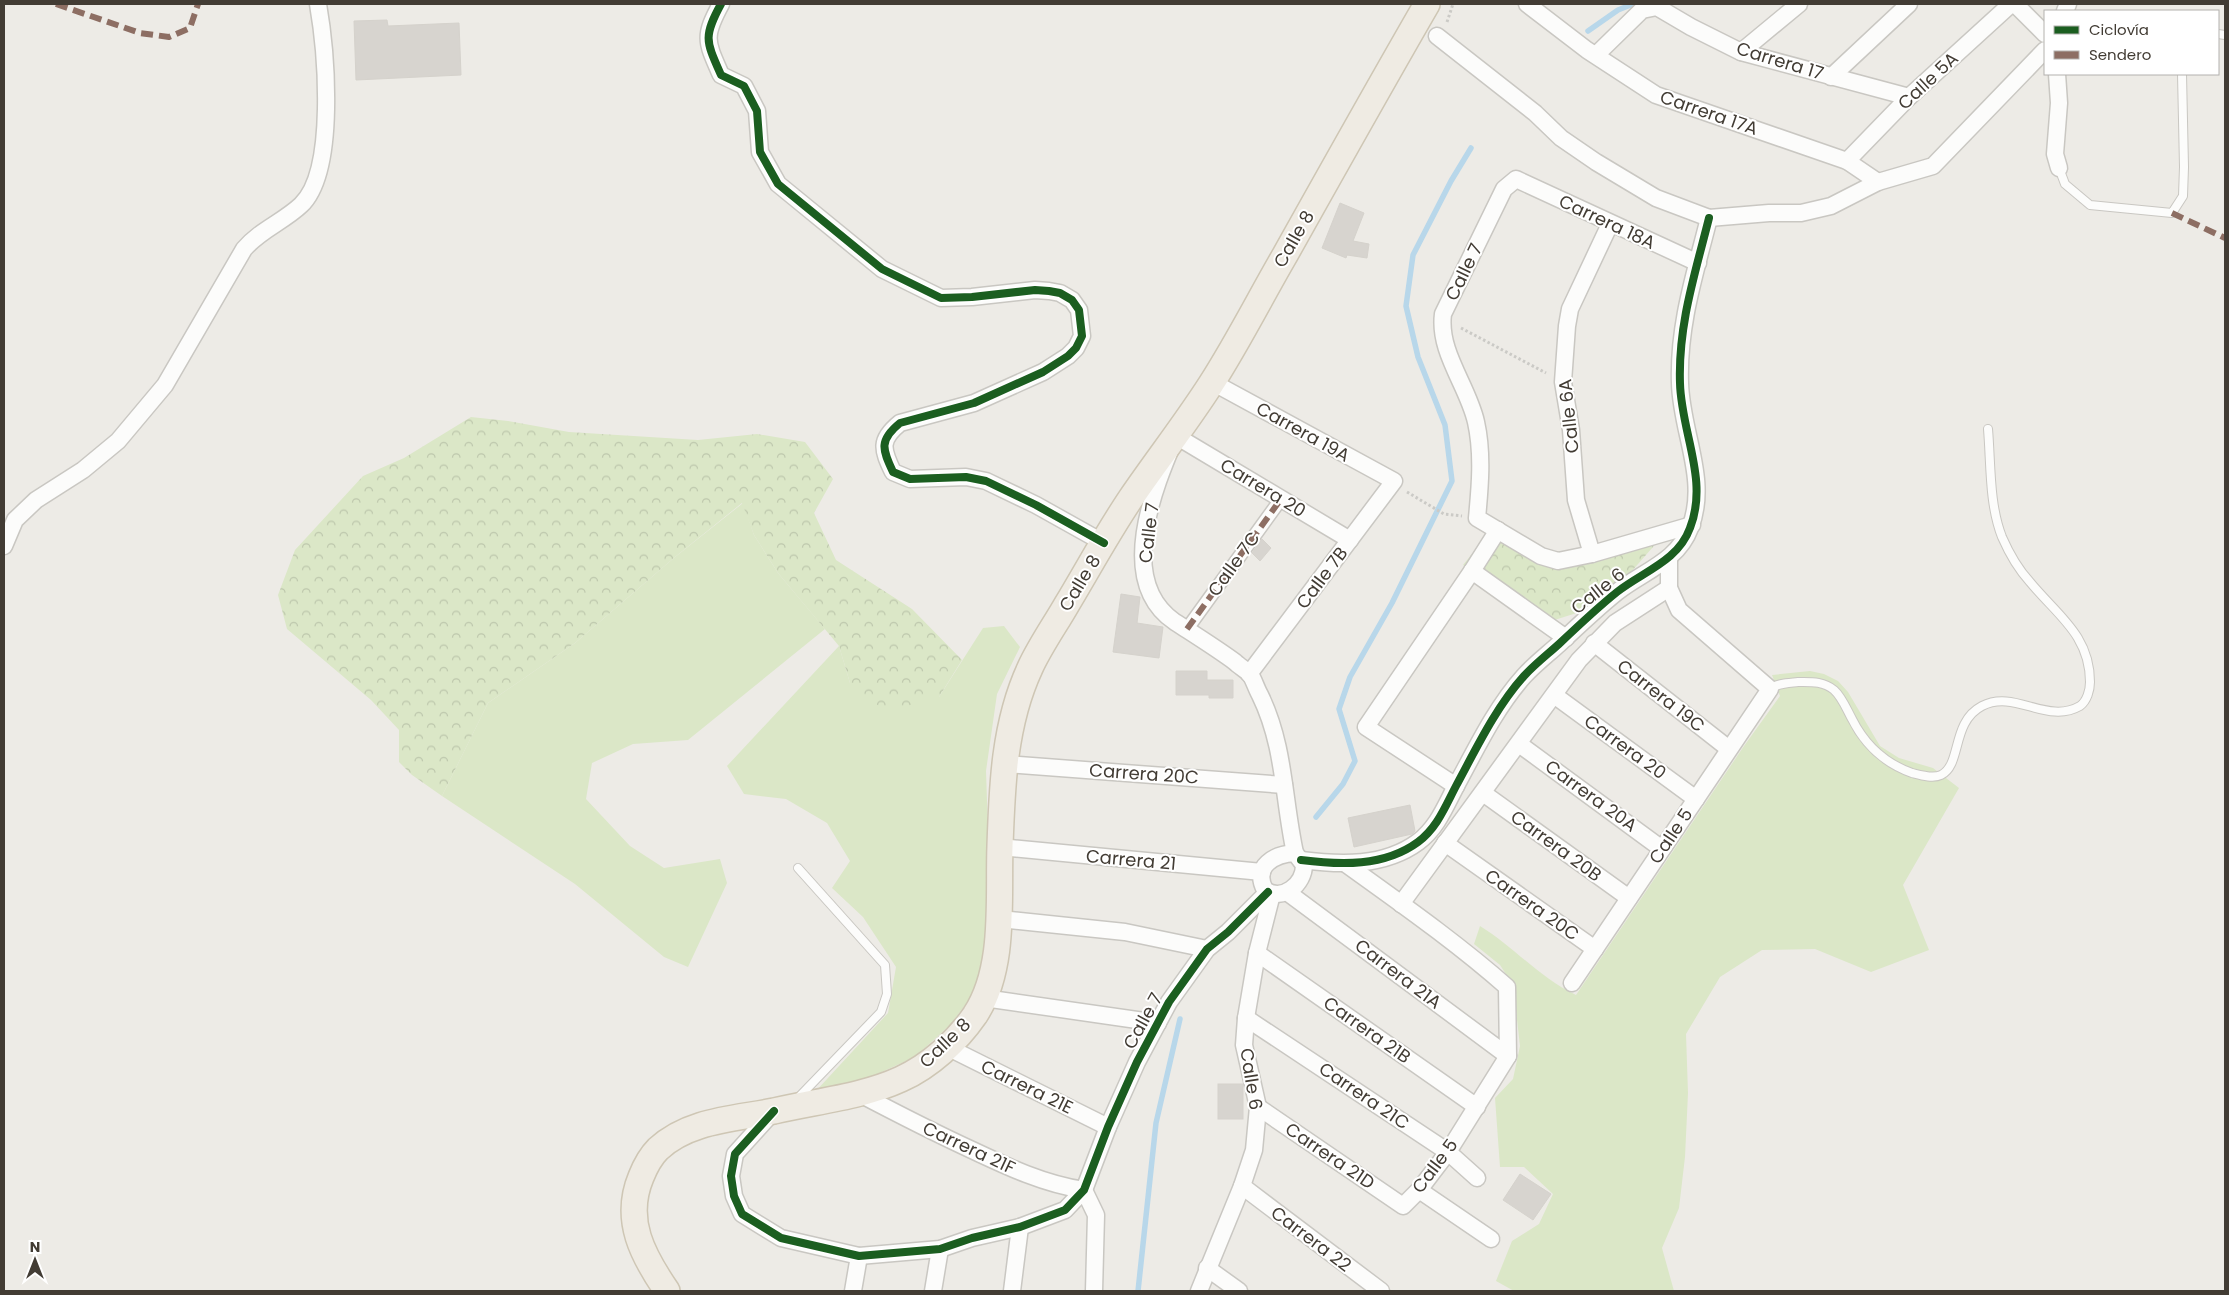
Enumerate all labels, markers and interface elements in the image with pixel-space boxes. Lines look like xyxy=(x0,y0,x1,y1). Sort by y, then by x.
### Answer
legend xyxy=(2044,10,2219,75)
text: Ciclovía xyxy=(2089,19,2149,40)
street label: Carrera 17 xyxy=(1733,35,1827,86)
text: Sendero xyxy=(2089,44,2151,65)
street label: Calle 5A xyxy=(1892,46,1963,115)
street label: Carrera 17A xyxy=(1657,84,1761,141)
street label: Carrera 18A xyxy=(1555,188,1659,255)
street label: Calle 8 xyxy=(1267,206,1320,272)
street label: Calle 7 xyxy=(1439,239,1488,305)
street label: Calle 6A xyxy=(1552,378,1585,454)
street label: Carrera 19A xyxy=(1252,396,1355,468)
street label: Carrera 20 xyxy=(1216,452,1311,523)
street label: Calle 7 xyxy=(1132,501,1165,565)
street label: Calle 7C xyxy=(1202,526,1266,601)
street label: Calle 7B xyxy=(1290,542,1353,614)
street label: Calle 8 xyxy=(1053,550,1106,616)
street label: Calle 6 xyxy=(1565,562,1630,620)
street label: Carrera 19C xyxy=(1612,653,1711,738)
street label: Carrera 20 xyxy=(1579,708,1671,785)
street label: Carrera 20A xyxy=(1540,754,1642,837)
street label: Carrera 20C xyxy=(1088,757,1200,790)
street label: Calle 5 xyxy=(1643,803,1698,868)
street label: Carrera 20B xyxy=(1506,804,1607,887)
street label: Carrera 21 xyxy=(1085,843,1177,876)
street label: Carrera 20C xyxy=(1480,863,1584,946)
street label: Carrera 21A xyxy=(1350,933,1447,1014)
street label: Calle 7 xyxy=(1117,988,1168,1053)
street label: Carrera 21B xyxy=(1319,990,1416,1069)
street label: Calle 8 xyxy=(914,1012,976,1073)
street label: Calle 6 xyxy=(1234,1046,1269,1112)
street label: Carrera 21E xyxy=(977,1053,1077,1120)
street label: Carrera 21C xyxy=(1314,1056,1415,1135)
street label: Carrera 21F xyxy=(919,1115,1020,1180)
street label: Carrera 21D xyxy=(1281,1116,1380,1195)
street label: Calle 5 xyxy=(1406,1133,1463,1198)
street label: Carrera 22 xyxy=(1266,1200,1357,1277)
north arrow xyxy=(10,1235,60,1285)
text: N xyxy=(30,1237,40,1257)

